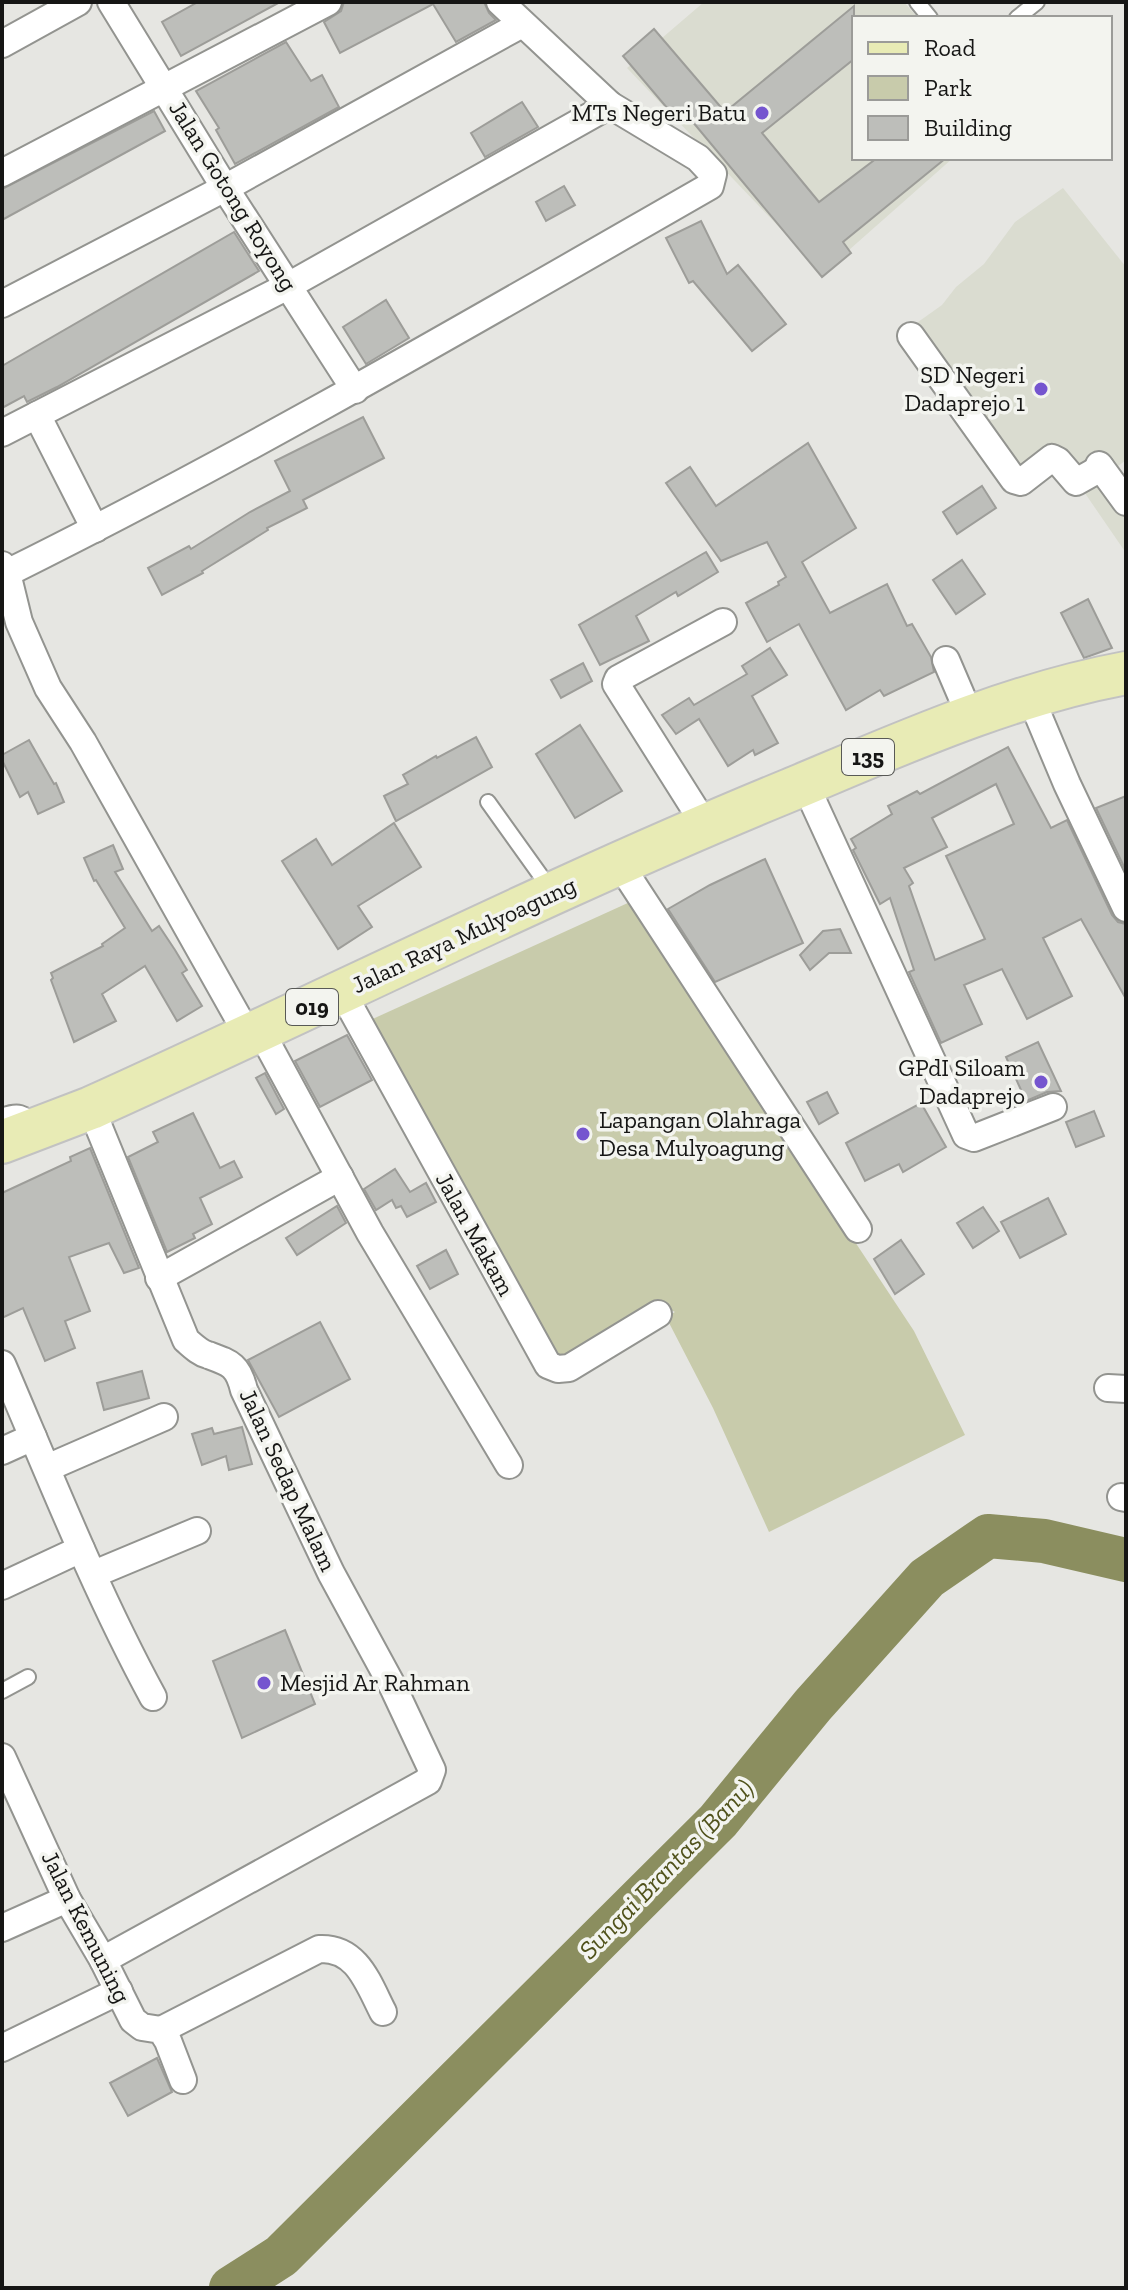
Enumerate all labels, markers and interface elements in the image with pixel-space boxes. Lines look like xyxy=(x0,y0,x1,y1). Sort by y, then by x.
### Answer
legend xyxy=(852,16,1112,160)
text: Road xyxy=(924,33,976,62)
text: Park xyxy=(924,73,972,102)
street label: Jalan Gotong Royong xyxy=(163,95,304,296)
place label: MTs Negeri Batu xyxy=(571,98,747,127)
marker: MTs Negeri Batu xyxy=(753,104,771,122)
text: Building xyxy=(924,113,1012,142)
place label: SD Negeri Dadaprejo 1 xyxy=(904,360,1025,417)
marker: SD Negeri Dadaprejo 1 xyxy=(1032,380,1050,398)
road number: 135 xyxy=(842,739,894,775)
street label: Jalan Raya Mulyoagung xyxy=(347,870,580,999)
road number: 019 xyxy=(286,989,338,1025)
place label: GPdI Siloam Dadaprejo xyxy=(898,1053,1025,1110)
marker: GPdI Siloam Dadaprejo xyxy=(1032,1073,1050,1091)
place label: Lapangan Olahraga Desa Mulyoagung xyxy=(599,1105,802,1162)
marker: Lapangan Olahraga Desa Mulyoagung xyxy=(574,1125,592,1143)
street label: Jalan Makam xyxy=(430,1167,521,1301)
street label: Jalan Sedap Malam xyxy=(234,1384,344,1576)
place label: Mesjid Ar Rahman xyxy=(280,1668,470,1697)
marker: Mesjid Ar Rahman xyxy=(255,1674,273,1692)
water label: Sungai Brantas (Banu) xyxy=(572,1772,760,1966)
street label: Jalan Kemuning xyxy=(36,1846,137,2008)

